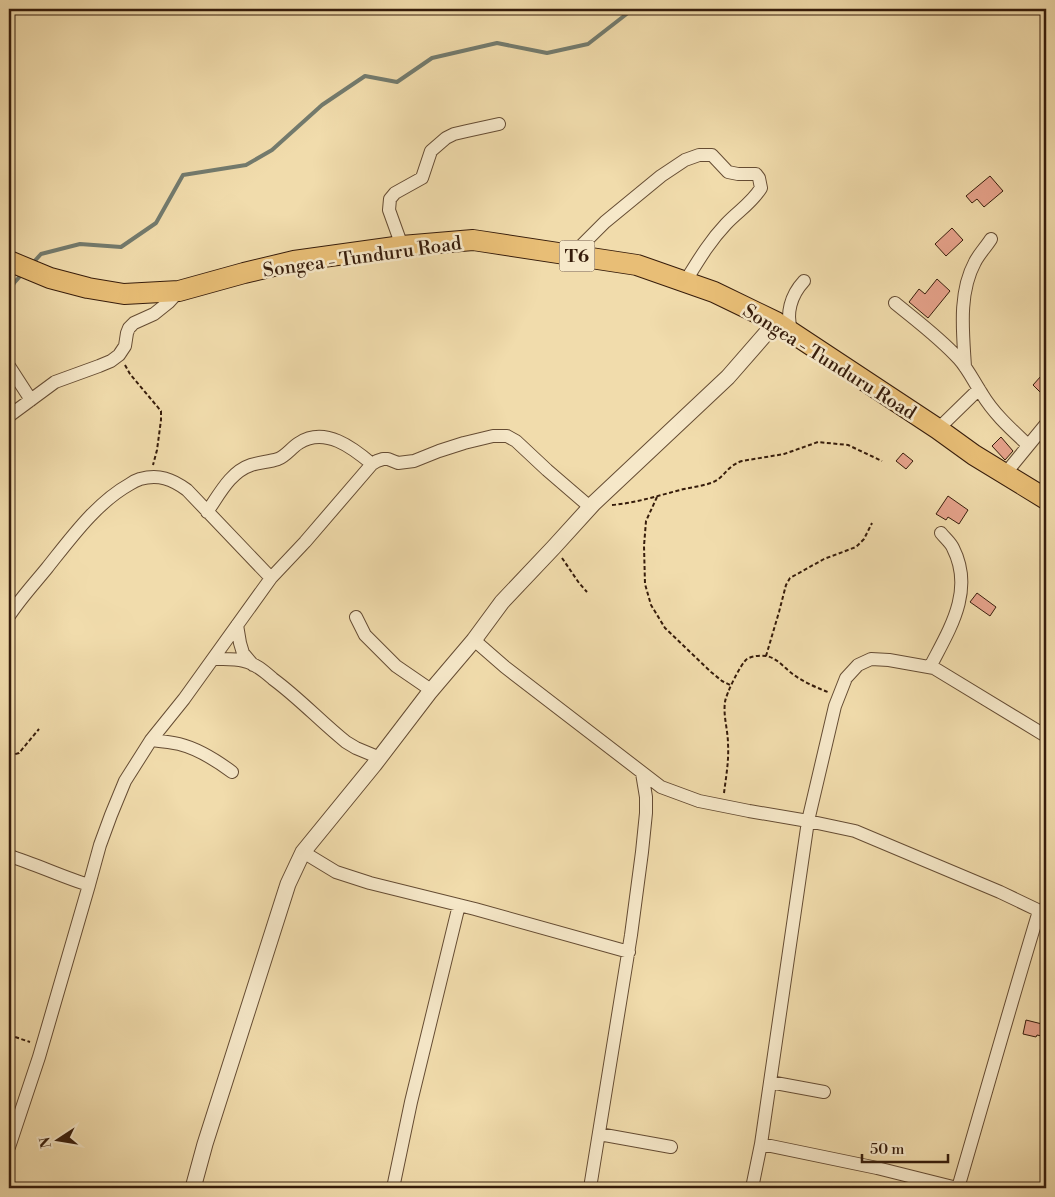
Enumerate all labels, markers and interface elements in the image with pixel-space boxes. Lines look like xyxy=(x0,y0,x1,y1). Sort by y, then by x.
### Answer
street label: Songea - Tunduru Road xyxy=(261,231,463,283)
road number: T6 xyxy=(560,240,594,272)
street label: Songea - Tunduru Road xyxy=(738,299,921,425)
north arrow xyxy=(32,1114,82,1164)
scale bar xyxy=(862,1132,949,1164)
text: N xyxy=(36,1135,56,1150)
text: 50 m xyxy=(870,1140,904,1159)

